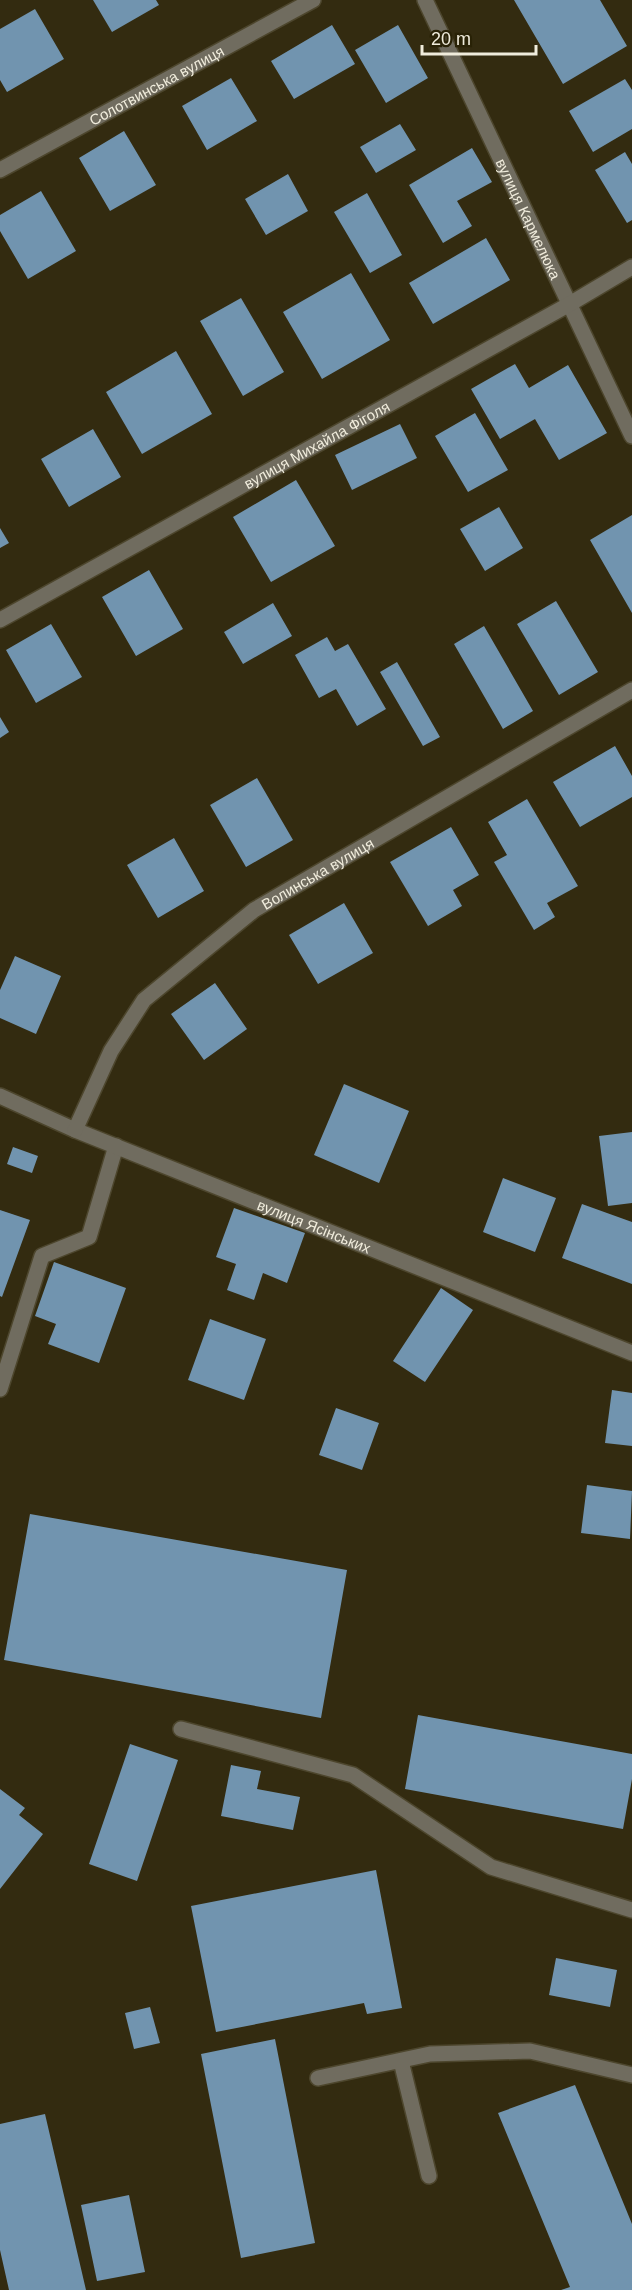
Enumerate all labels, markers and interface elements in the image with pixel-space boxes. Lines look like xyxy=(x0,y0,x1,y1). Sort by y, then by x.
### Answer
scale bar xyxy=(422,18,536,56)
text: 20 m xyxy=(431,29,471,49)
street label: Солотвинська вулиця xyxy=(86,42,227,128)
street label: вулиця Кармелюка xyxy=(493,155,565,282)
street label: вулиця Михайла Фіголя xyxy=(241,397,392,492)
street label: Волинська вулиця xyxy=(258,834,376,912)
street label: вулиця Ясінських xyxy=(255,1195,374,1256)

